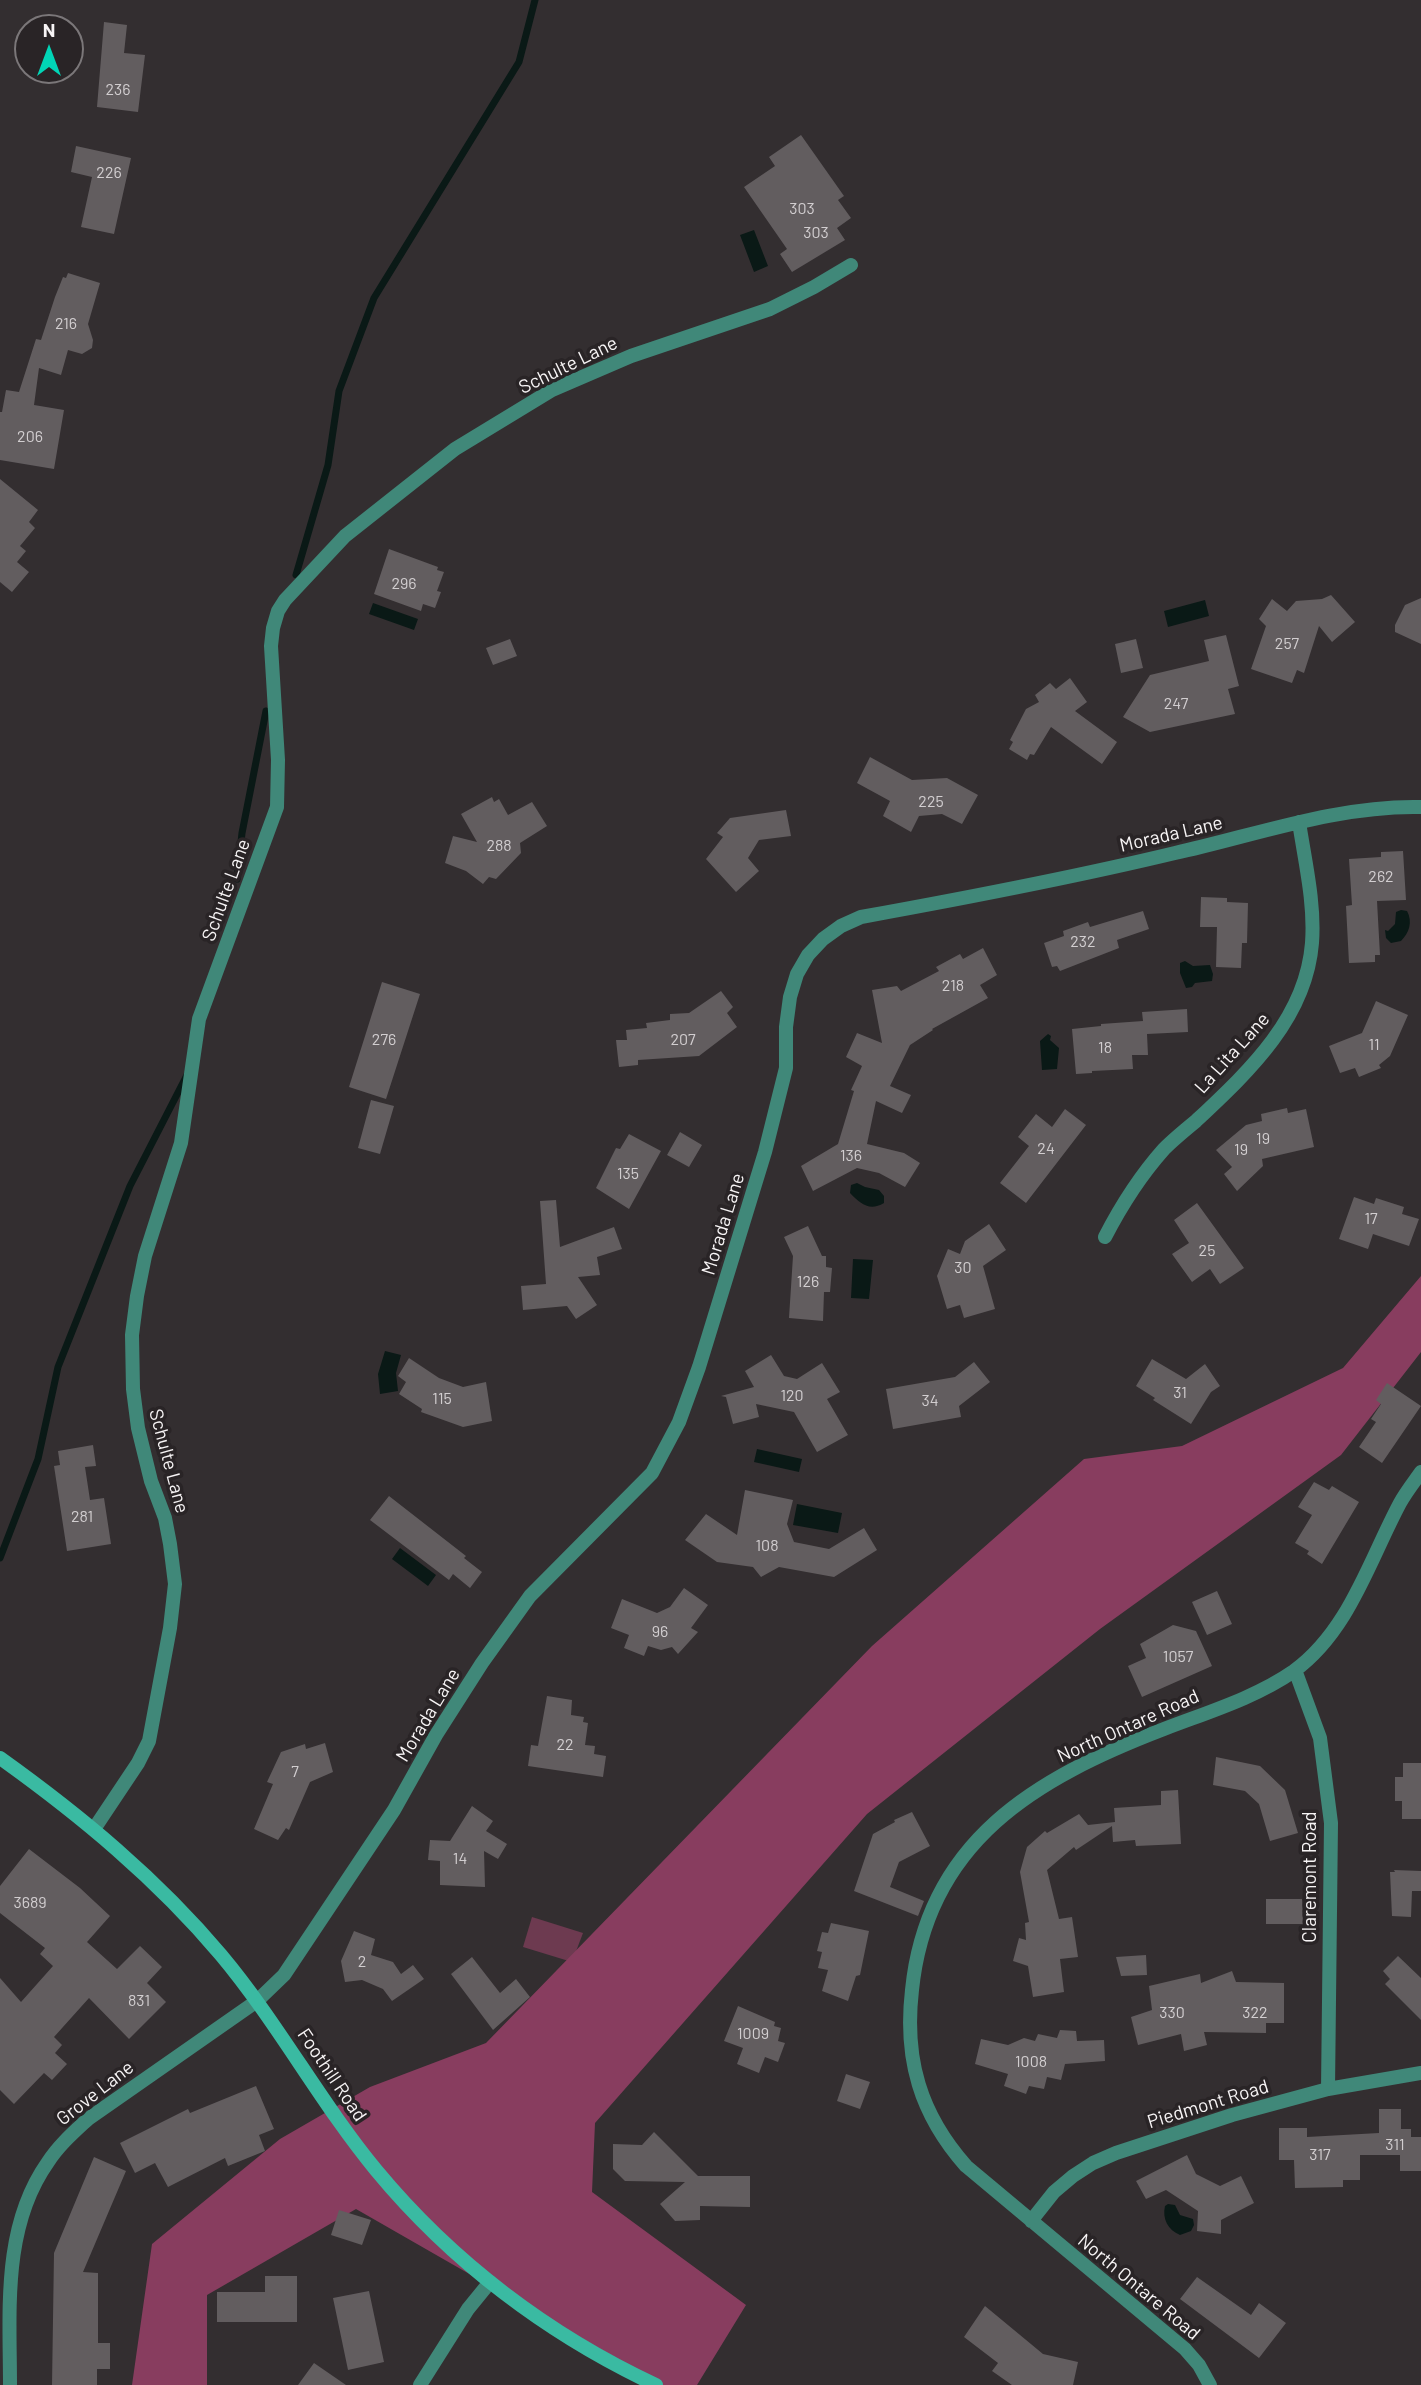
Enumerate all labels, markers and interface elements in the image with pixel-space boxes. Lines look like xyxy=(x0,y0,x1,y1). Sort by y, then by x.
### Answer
north arrow xyxy=(14,14,84,84)
text: N xyxy=(43,18,55,41)
house number: 236 xyxy=(106,80,130,100)
house number: 226 xyxy=(96,163,122,183)
house number: 303 xyxy=(789,199,815,219)
house number: 303 xyxy=(803,223,829,243)
house number: 216 xyxy=(55,314,77,334)
street label: Schulte Lane xyxy=(515,331,621,399)
house number: 206 xyxy=(17,427,43,447)
house number: 296 xyxy=(391,574,417,594)
house number: 257 xyxy=(1275,634,1299,654)
house number: 247 xyxy=(1164,694,1188,714)
house number: 225 xyxy=(918,792,944,812)
street label: Morada Lane xyxy=(1117,811,1225,857)
street label: Schulte Lane xyxy=(197,836,255,944)
house number: 288 xyxy=(486,836,512,856)
house number: 262 xyxy=(1368,867,1394,887)
house number: 232 xyxy=(1070,932,1096,952)
house number: 218 xyxy=(942,976,964,996)
street label: La Lita Lane xyxy=(1190,1008,1274,1098)
house number: 276 xyxy=(372,1030,396,1050)
house number: 207 xyxy=(670,1030,696,1050)
house number: 11 xyxy=(1368,1035,1380,1055)
house number: 18 xyxy=(1098,1038,1112,1058)
house number: 19 xyxy=(1256,1129,1270,1149)
house number: 24 xyxy=(1037,1139,1055,1159)
house number: 19 xyxy=(1234,1140,1248,1160)
house number: 136 xyxy=(840,1146,862,1166)
house number: 135 xyxy=(617,1164,639,1184)
street label: Morada Lane xyxy=(697,1170,749,1278)
house number: 17 xyxy=(1364,1209,1378,1229)
house number: 25 xyxy=(1199,1241,1215,1261)
house number: 30 xyxy=(954,1258,972,1278)
house number: 126 xyxy=(797,1272,819,1292)
house number: 31 xyxy=(1173,1383,1187,1403)
house number: 120 xyxy=(780,1386,804,1406)
house number: 115 xyxy=(432,1389,452,1409)
house number: 34 xyxy=(921,1391,939,1411)
street label: Schulte Lane xyxy=(144,1406,194,1516)
house number: 281 xyxy=(71,1507,93,1527)
house number: 108 xyxy=(756,1536,778,1556)
house number: 96 xyxy=(652,1622,668,1642)
house number: 1057 xyxy=(1163,1647,1193,1667)
street label: Morada Lane xyxy=(391,1664,465,1766)
street label: North Ontare Road xyxy=(1054,1685,1202,1767)
house number: 22 xyxy=(556,1735,574,1755)
house number: 7 xyxy=(291,1762,299,1782)
street label: Claremont Road xyxy=(1299,1811,1321,1943)
house number: 14 xyxy=(453,1849,467,1869)
house number: 3689 xyxy=(13,1893,47,1913)
house number: 2 xyxy=(358,1952,366,1972)
house number: 831 xyxy=(128,1991,150,2011)
house number: 330 xyxy=(1159,2003,1185,2023)
house number: 322 xyxy=(1242,2003,1268,2023)
street label: Foothill Road xyxy=(293,2024,371,2126)
house number: 1009 xyxy=(737,2024,769,2044)
house number: 1008 xyxy=(1015,2052,1047,2072)
street label: Grove Lane xyxy=(52,2056,138,2130)
street label: Piedmont Road xyxy=(1145,2075,1271,2133)
house number: 311 xyxy=(1385,2135,1405,2155)
house number: 317 xyxy=(1309,2145,1331,2165)
street label: North Ontare Road xyxy=(1073,2229,1205,2345)

